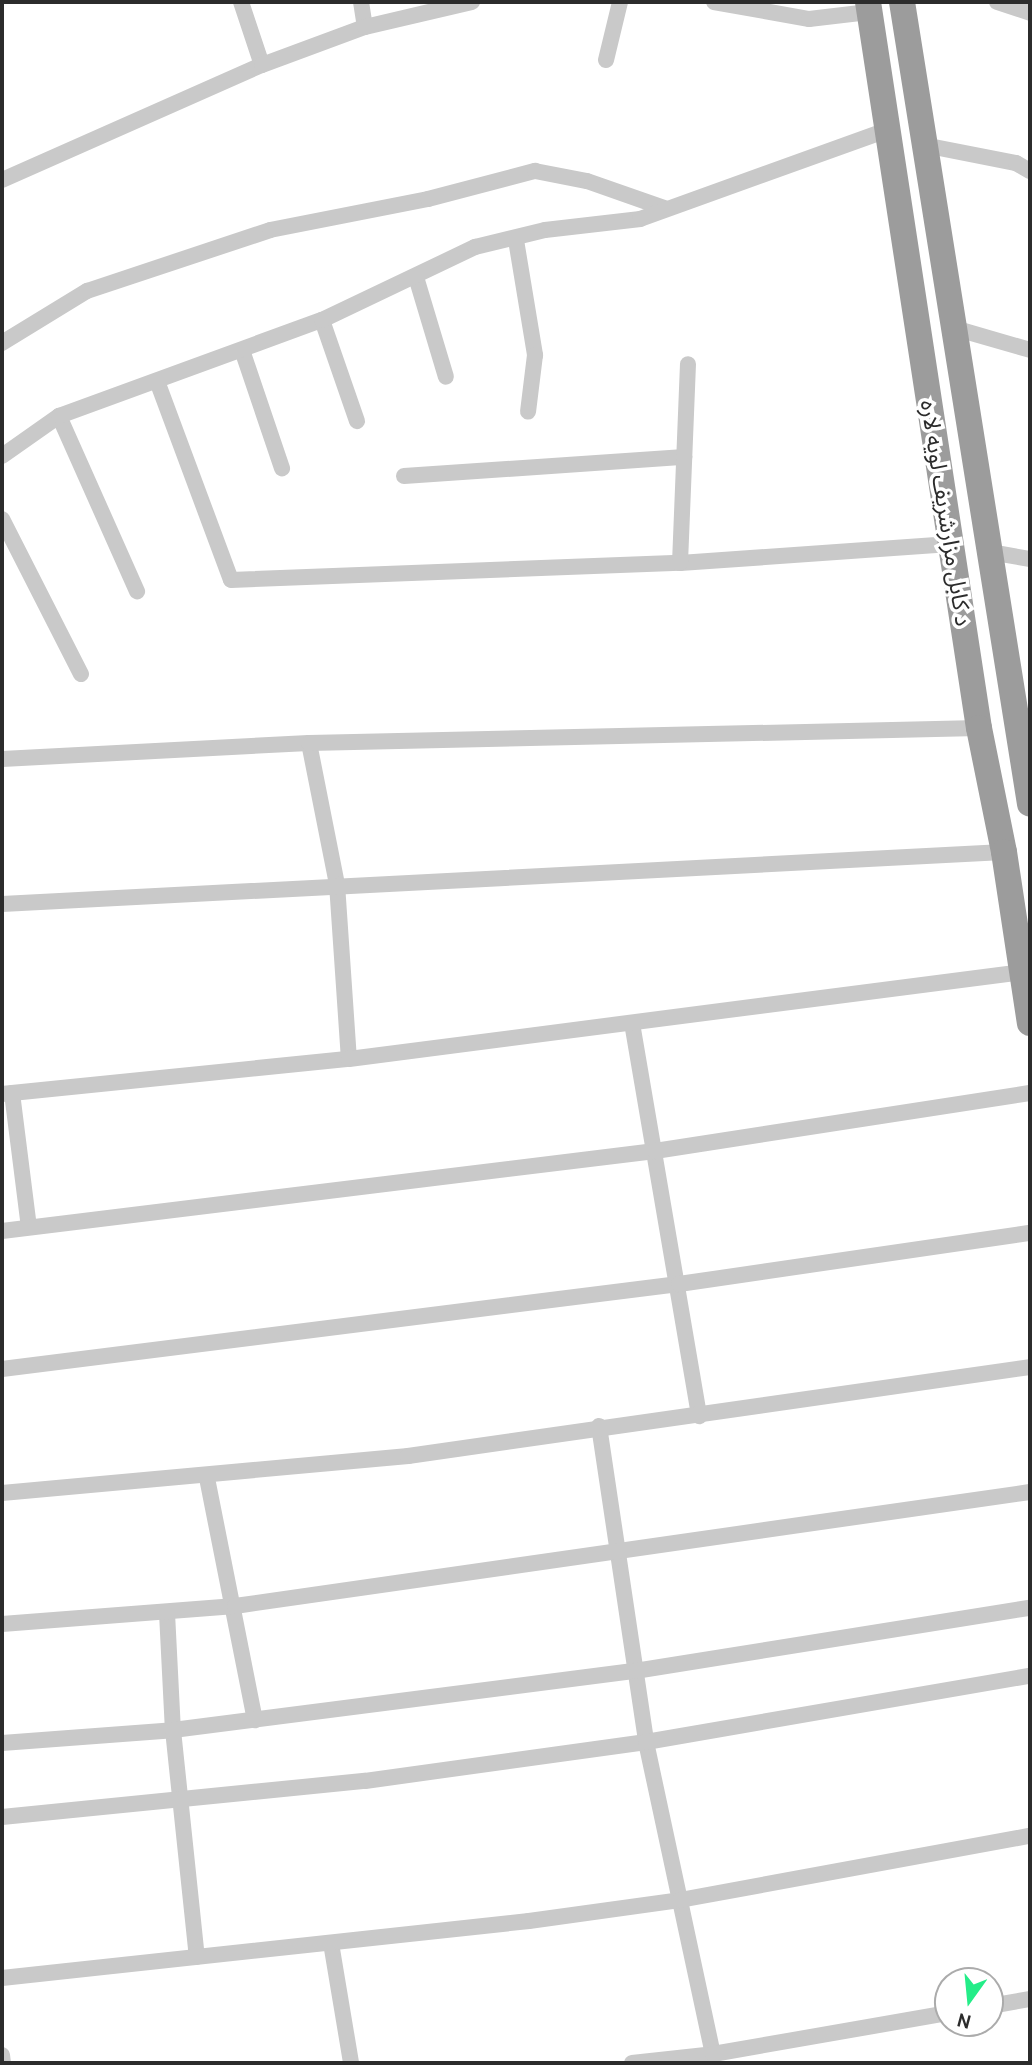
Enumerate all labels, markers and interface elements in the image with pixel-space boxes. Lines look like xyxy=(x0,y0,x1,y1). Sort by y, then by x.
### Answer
street label: د کابل مزارشریف لویه لاره xyxy=(915,398,977,628)
north arrow xyxy=(934,1967,1004,2037)
text: N xyxy=(954,2008,973,2034)

